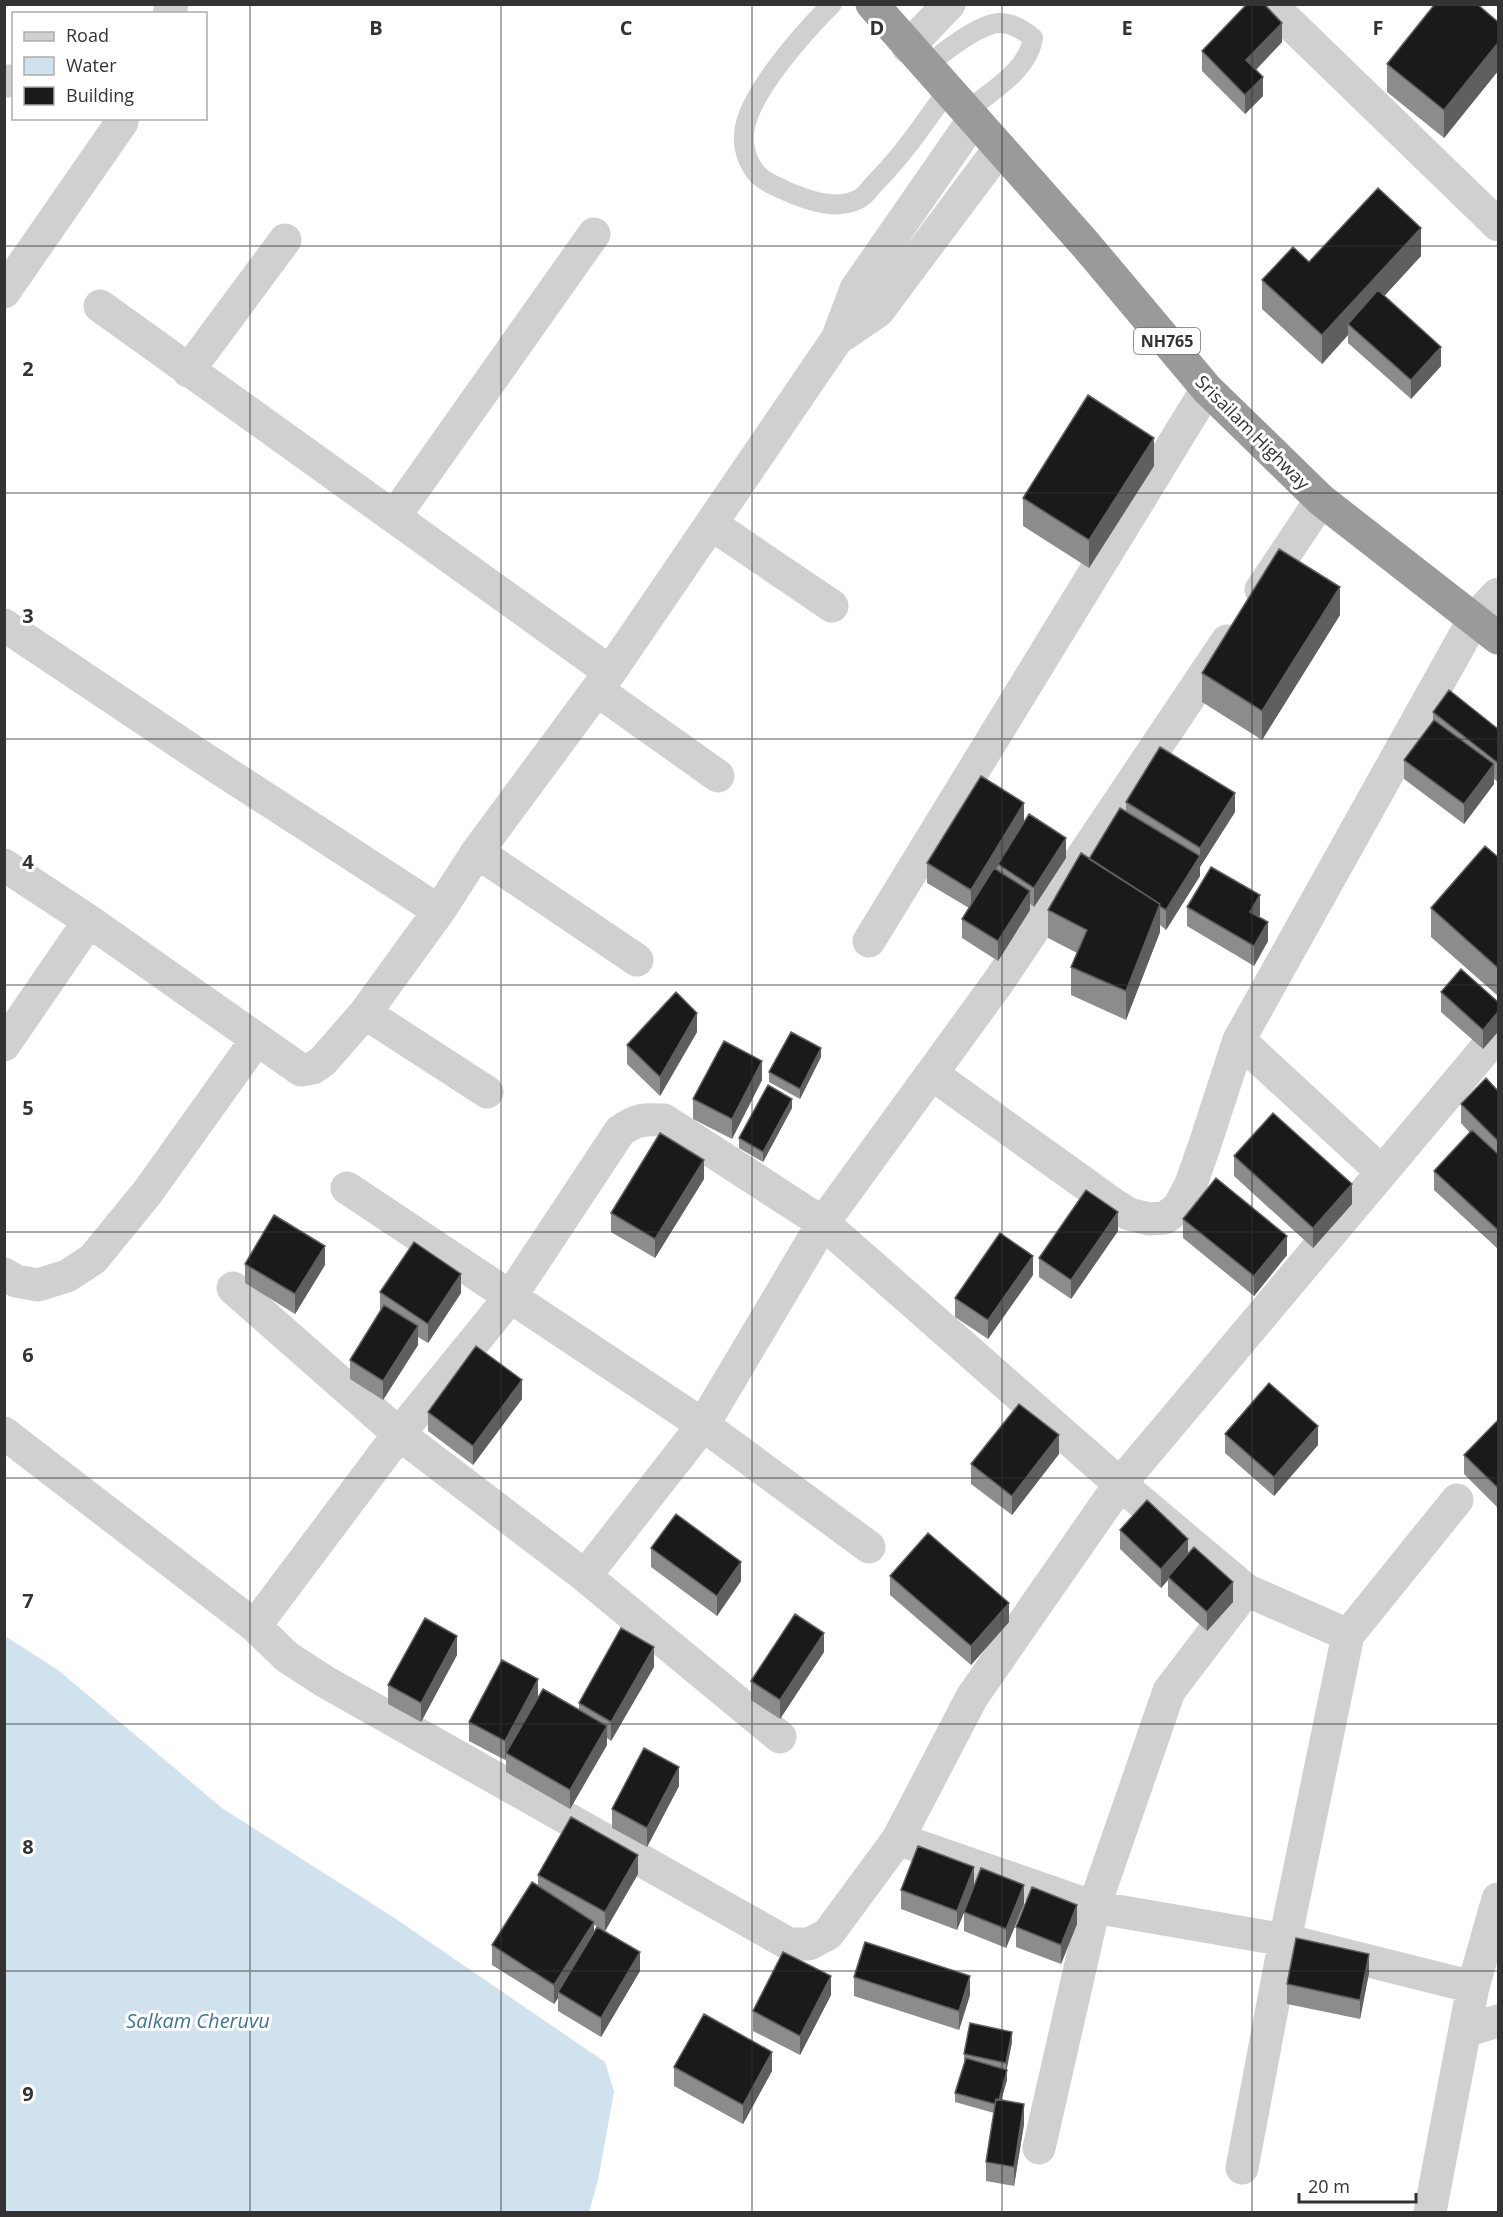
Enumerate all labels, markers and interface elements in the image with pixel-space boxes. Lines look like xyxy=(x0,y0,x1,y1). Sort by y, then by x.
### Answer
legend xyxy=(12,12,207,120)
text: B xyxy=(369,14,383,41)
text: C xyxy=(620,14,633,41)
text: D xyxy=(870,14,884,41)
text: E xyxy=(1121,14,1133,41)
text: F xyxy=(1373,14,1383,41)
text: Road xyxy=(66,23,109,47)
text: Water xyxy=(66,53,117,77)
text: Building xyxy=(66,83,134,107)
road number: NH765 xyxy=(1134,328,1200,354)
text: 2 xyxy=(22,355,34,382)
street label: Srisailam Highway xyxy=(1191,370,1316,495)
text: 3 xyxy=(22,602,34,629)
text: 4 xyxy=(22,848,34,875)
text: 5 xyxy=(22,1094,34,1121)
text: 6 xyxy=(22,1341,34,1368)
text: 7 xyxy=(22,1587,34,1614)
text: 8 xyxy=(22,1833,34,1860)
water label: Salkam Cheruvu xyxy=(126,2007,270,2034)
text: 9 xyxy=(22,2080,34,2107)
scale bar xyxy=(1299,2166,1416,2204)
text: 20 m xyxy=(1308,2174,1350,2198)

